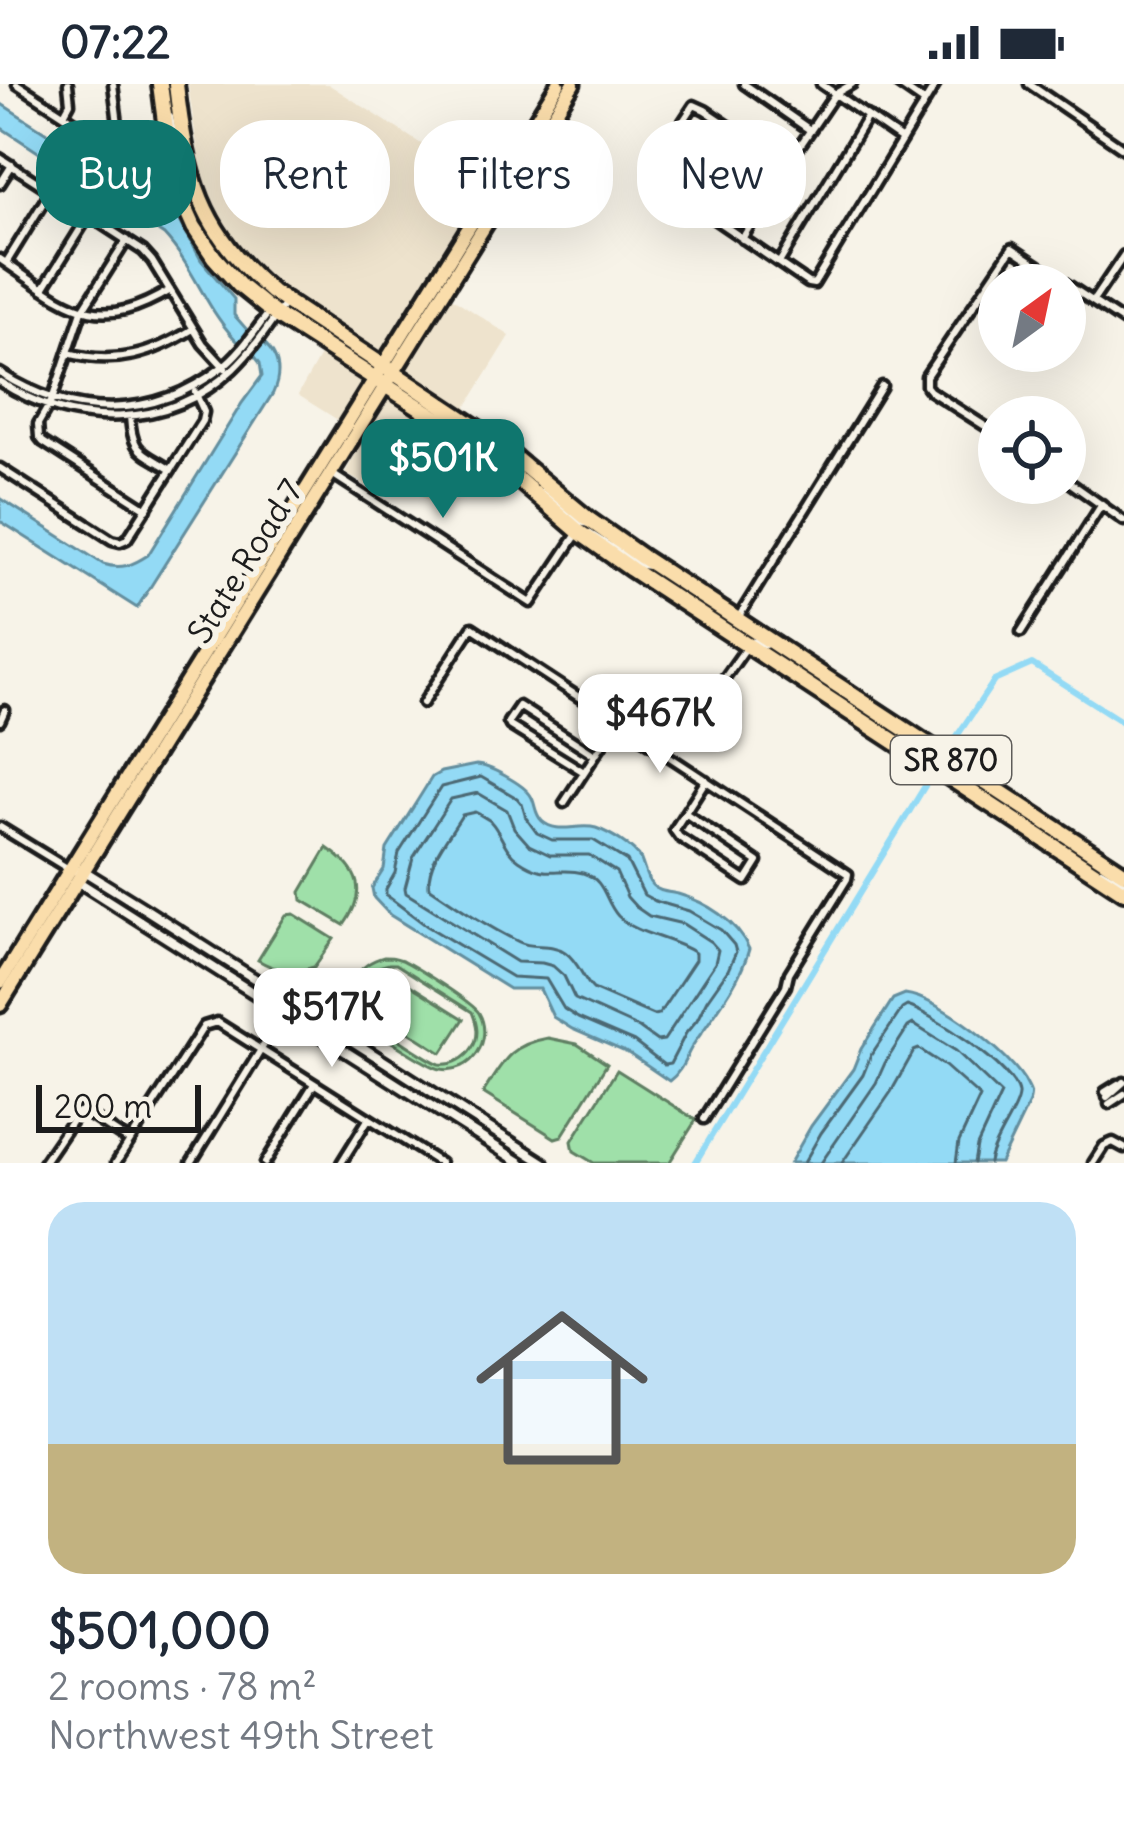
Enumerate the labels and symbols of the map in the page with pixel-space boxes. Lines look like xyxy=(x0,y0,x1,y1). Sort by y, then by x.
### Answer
north arrow xyxy=(978,264,1086,372)
pin: $501K xyxy=(359,419,527,521)
street label: State Road 7 xyxy=(178,471,312,651)
pin: $467K xyxy=(576,674,744,776)
road number: SR 870 xyxy=(891,736,1011,784)
pin: $517K xyxy=(248,968,416,1070)
scale bar xyxy=(36,1079,201,1132)

